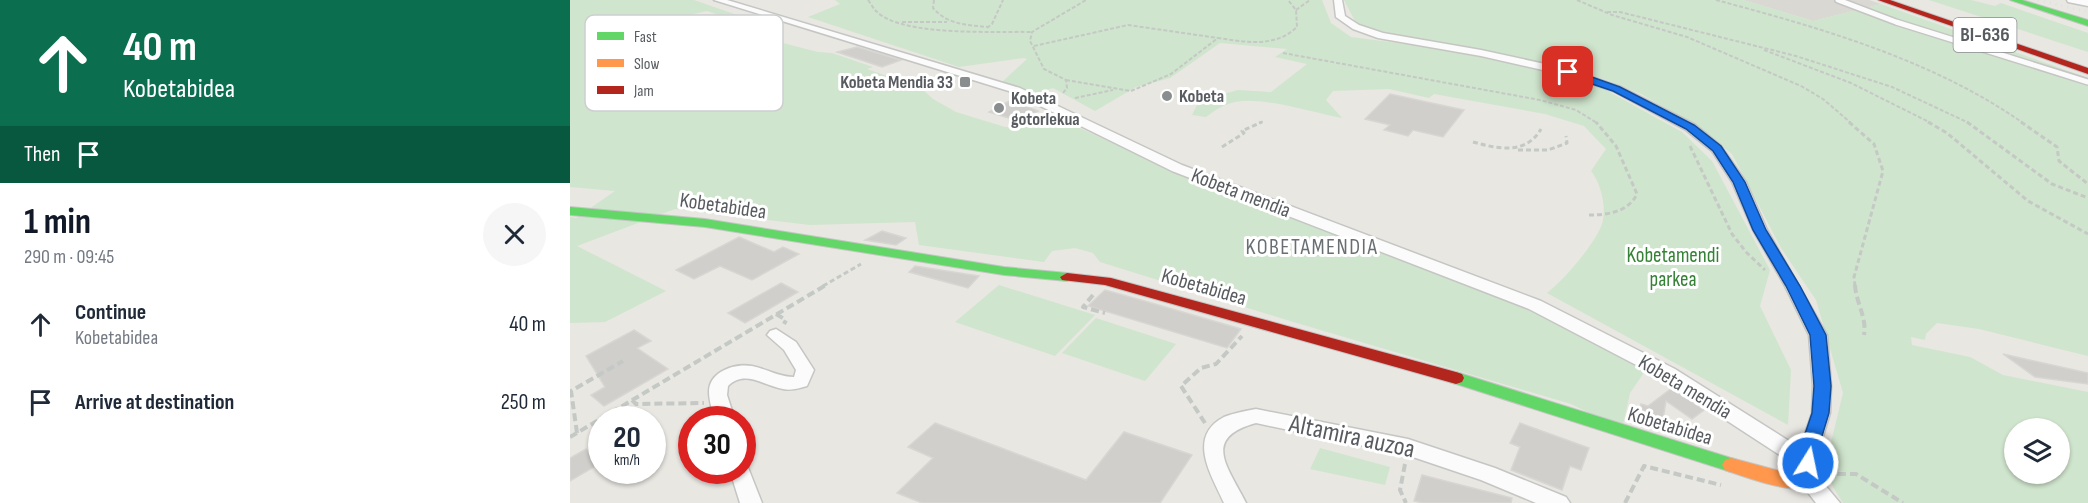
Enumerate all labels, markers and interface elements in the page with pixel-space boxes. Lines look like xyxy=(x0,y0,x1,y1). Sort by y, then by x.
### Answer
legend xyxy=(585,15,783,111)
road number: BI-636 xyxy=(1954,18,2016,52)
text: 40 m xyxy=(123,22,197,73)
icon: ahead xyxy=(24,24,102,102)
text: Fast xyxy=(634,28,657,47)
pin xyxy=(1542,46,1593,97)
text: Slow xyxy=(634,55,659,74)
icon: arrive xyxy=(1551,55,1584,88)
place label: Kobeta Mendia 33 xyxy=(840,72,953,93)
text: Kobetabidea xyxy=(123,73,235,105)
marker: Kobeta Mendia 33 xyxy=(958,75,972,89)
text: Jam xyxy=(633,82,654,101)
place label: Kobeta xyxy=(1179,86,1224,107)
place label: Kobeta gotorlekua xyxy=(1011,88,1080,130)
marker: Kobeta xyxy=(1160,89,1174,103)
marker: Kobeta gotorlekua xyxy=(992,101,1006,115)
icon: arrive xyxy=(72,138,105,171)
text: Then xyxy=(24,141,60,168)
street label: Kobeta mendia xyxy=(1188,163,1294,223)
street label: Kobetabidea xyxy=(678,188,768,224)
text: 1 min xyxy=(24,201,91,244)
button: close xyxy=(483,203,546,266)
district label: KOBETAMENDIA xyxy=(1246,234,1378,261)
park label: Kobetamendi parkea xyxy=(1627,243,1719,292)
text: 290 m · 09:45 xyxy=(24,245,114,269)
street label: Kobetabidea xyxy=(1159,263,1249,311)
text: Continue xyxy=(75,299,146,326)
icon: ahead xyxy=(24,308,57,341)
text: 40 m xyxy=(509,311,546,338)
text: Kobetabidea xyxy=(75,326,158,350)
street label: Kobeta mendia xyxy=(1634,349,1736,425)
icon: arrive xyxy=(24,386,57,419)
text: Arrive at destination xyxy=(75,389,234,416)
text: 250 m xyxy=(501,389,546,416)
street label: Kobetabidea xyxy=(1625,401,1715,451)
speed limit sign: 30 xyxy=(678,406,756,484)
street label: Altamira auzoa xyxy=(1285,408,1418,465)
map controls xyxy=(2004,418,2070,484)
button: layers xyxy=(2004,418,2070,484)
text: 20 xyxy=(613,420,641,456)
position arrow xyxy=(1776,431,1840,495)
text: km/h xyxy=(614,451,640,470)

